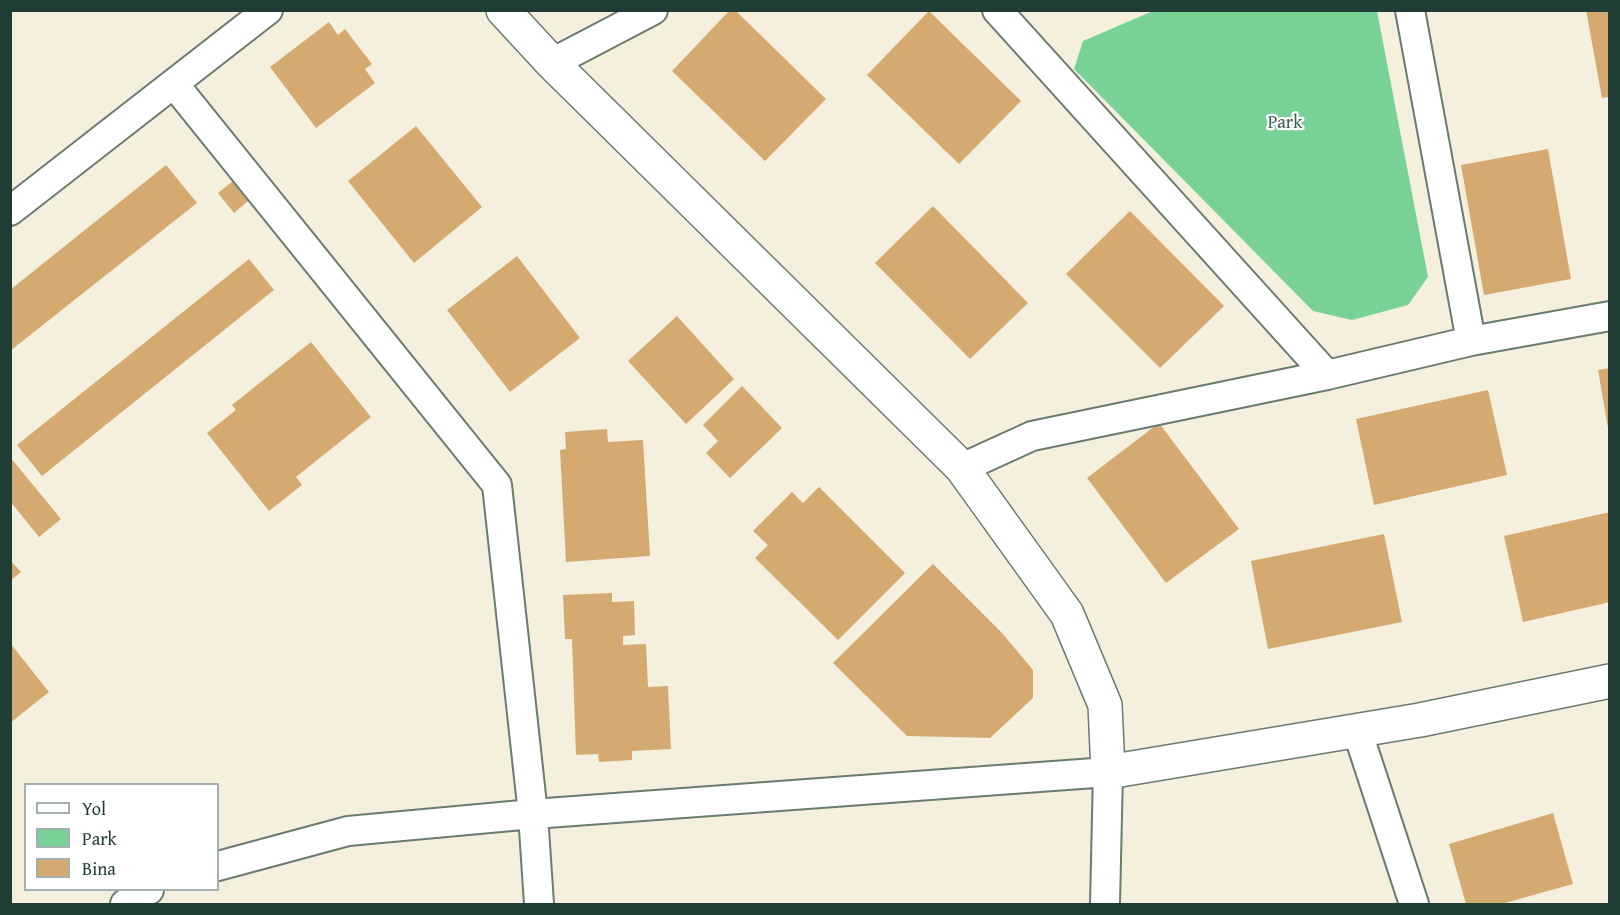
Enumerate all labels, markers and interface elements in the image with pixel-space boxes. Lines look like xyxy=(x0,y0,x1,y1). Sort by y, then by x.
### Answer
park label: Park xyxy=(1268,112,1302,134)
legend xyxy=(24,783,219,891)
text: Yol xyxy=(82,795,106,822)
text: Park xyxy=(82,825,117,852)
text: Bina xyxy=(82,855,116,882)

